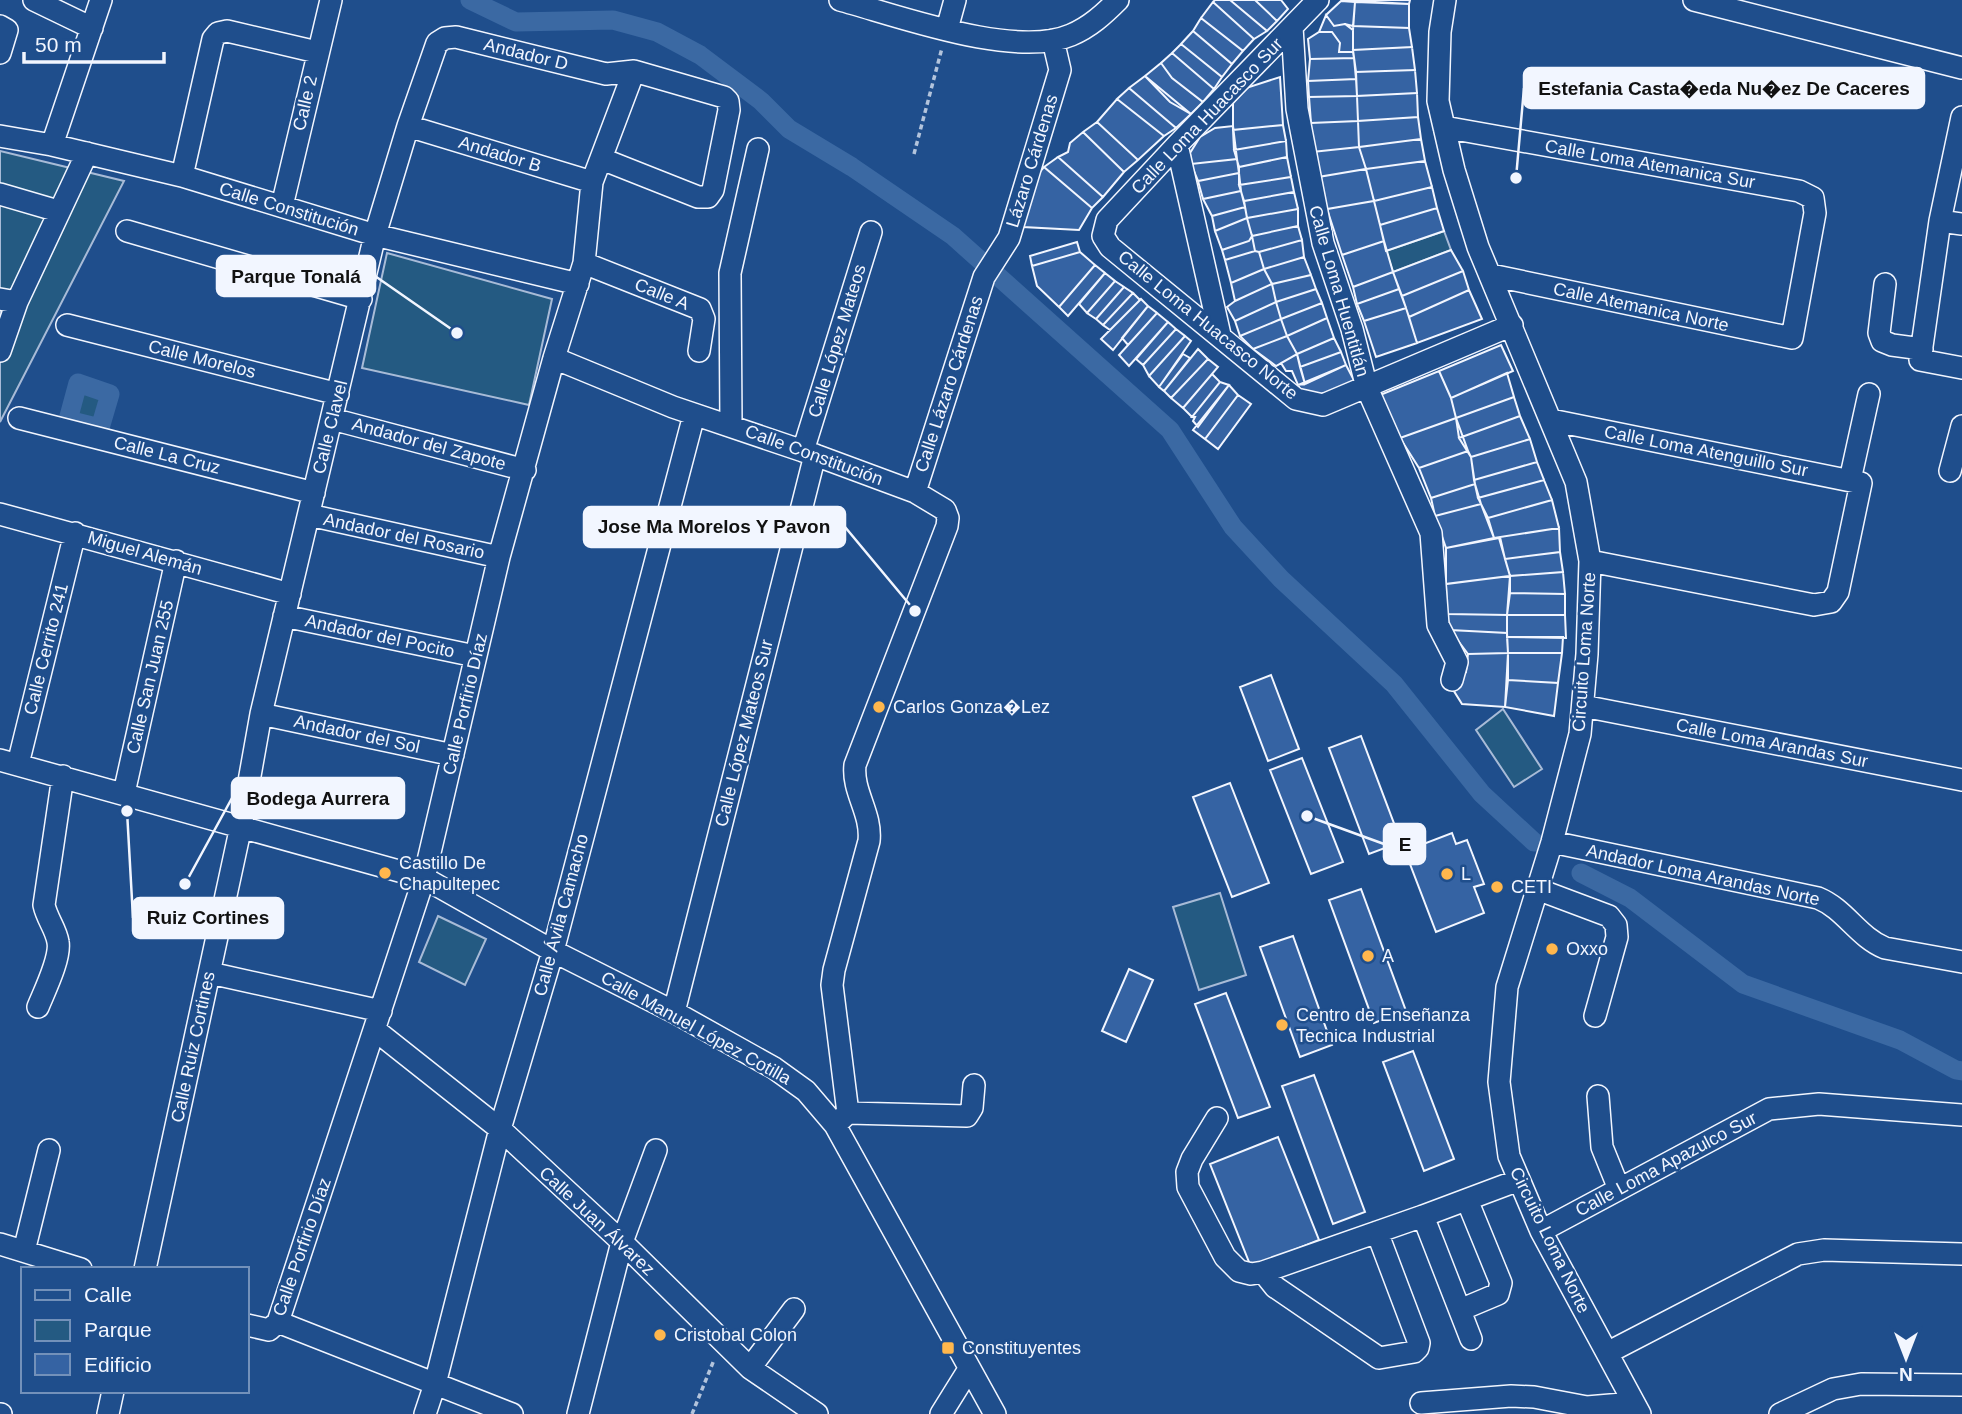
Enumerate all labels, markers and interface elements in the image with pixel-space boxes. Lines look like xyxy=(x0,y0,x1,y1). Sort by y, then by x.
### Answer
scale bar xyxy=(24,21,164,65)
text: 50 m xyxy=(35,33,82,56)
street label: Andador D xyxy=(482,34,570,74)
street label: Calle Loma Huacasco Sur xyxy=(1127,34,1287,198)
callout: Estefania Casta�eda Nu�ez De Caceres xyxy=(1524,68,1924,108)
street label: Calle 2 xyxy=(289,73,321,133)
text: Estefania Casta�eda Nu�ez De Caceres xyxy=(1538,78,1910,99)
street label: Lázaro Cárdenas xyxy=(1002,92,1062,230)
street label: Andador B xyxy=(456,132,544,176)
street label: Calle Loma Atemanica Sur xyxy=(1543,136,1757,192)
street label: Calle Constitución xyxy=(217,178,361,240)
street label: Calle Loma Huentitlán xyxy=(1305,203,1373,379)
street label: Calle Loma Huacasco Norte xyxy=(1114,246,1302,404)
callout: Parque Tonalá xyxy=(217,256,375,296)
street label: Calle López Mateos xyxy=(804,262,870,420)
text: Parque Tonalá xyxy=(231,266,361,287)
street label: Calle A xyxy=(632,274,692,314)
street label: Calle Atemanica Norte xyxy=(1551,279,1731,335)
street label: Calle Lázaro Cárdenas xyxy=(911,293,987,475)
street label: Calle Morelos xyxy=(146,336,258,382)
street label: Calle Clavel xyxy=(309,378,351,476)
street label: Andador del Zapote xyxy=(350,414,508,474)
street label: Calle Constitución xyxy=(742,421,886,489)
street label: Calle Loma Atenguillo Sur xyxy=(1602,421,1810,481)
street label: Calle La Cruz xyxy=(112,432,222,478)
callout: Jose Ma Morelos Y Pavon xyxy=(584,507,845,547)
street label: Andador del Rosario xyxy=(322,509,486,563)
text: Jose Ma Morelos Y Pavon xyxy=(598,516,830,537)
street label: Miguel Alemán xyxy=(85,527,205,579)
street label: Circuito Loma Norte xyxy=(1568,571,1600,733)
street label: Calle Cerrito 241 xyxy=(20,581,72,717)
street label: Calle San Juan 255 xyxy=(123,598,177,756)
street label: Andador del Pocito xyxy=(304,610,456,662)
street label: Calle Porfirio Díaz xyxy=(439,631,491,777)
street label: Calle López Mateos Sur xyxy=(711,637,777,829)
place label: Carlos Gonza�Lez xyxy=(893,697,1050,717)
marker: Carlos Gonza�Lez xyxy=(871,699,887,715)
street label: Andador del Sol xyxy=(292,711,422,757)
street label: Calle Loma Arandas Sur xyxy=(1674,715,1870,771)
callout: Bodega Aurrera xyxy=(232,778,404,818)
text: Bodega Aurrera xyxy=(247,788,390,809)
callout: E xyxy=(1384,824,1425,864)
street label: Calle Ávila Camacho xyxy=(530,832,592,998)
text: E xyxy=(1399,834,1411,855)
street label: Andador Loma Arandas Norte xyxy=(1584,840,1822,910)
place label: Castillo De Chapultepec xyxy=(399,853,500,894)
place label: L xyxy=(1461,864,1471,884)
marker: Castillo De Chapultepec xyxy=(377,865,393,881)
marker: L xyxy=(1439,866,1455,882)
place label: CETI xyxy=(1511,877,1552,897)
marker: CETI xyxy=(1489,879,1505,895)
callout: Ruiz Cortines xyxy=(133,898,283,938)
text: Ruiz Cortines xyxy=(147,907,269,928)
place label: Oxxo xyxy=(1566,939,1608,959)
marker: Oxxo xyxy=(1544,941,1560,957)
place label: A xyxy=(1382,946,1394,966)
marker: A xyxy=(1360,948,1376,964)
street label: Calle Manuel López Cotilla xyxy=(598,967,795,1089)
street label: Calle Ruiz Cortines xyxy=(167,970,219,1124)
place label: Centro de Enseñanza Tecnica Industrial xyxy=(1296,1005,1471,1046)
marker: Centro de Enseñanza Tecnica Industrial xyxy=(1274,1017,1290,1033)
street label: Calle Loma Apazulco Sur xyxy=(1572,1108,1760,1220)
street label: Calle Juan Álvarez xyxy=(535,1163,659,1279)
street label: Circuito Loma Norte xyxy=(1506,1164,1594,1316)
street label: Calle Porfirio Díaz xyxy=(269,1175,335,1319)
legend xyxy=(21,1267,248,1393)
text: Calle xyxy=(84,1283,132,1306)
text: Parque xyxy=(84,1318,152,1341)
north arrow xyxy=(1871,1323,1941,1393)
place label: Cristobal Colon xyxy=(674,1325,797,1345)
marker: Cristobal Colon xyxy=(652,1327,668,1343)
place label: Constituyentes xyxy=(962,1338,1081,1358)
marker: Constituyentes xyxy=(940,1340,956,1356)
text: Edificio xyxy=(84,1353,152,1376)
text: N xyxy=(1899,1364,1913,1385)

